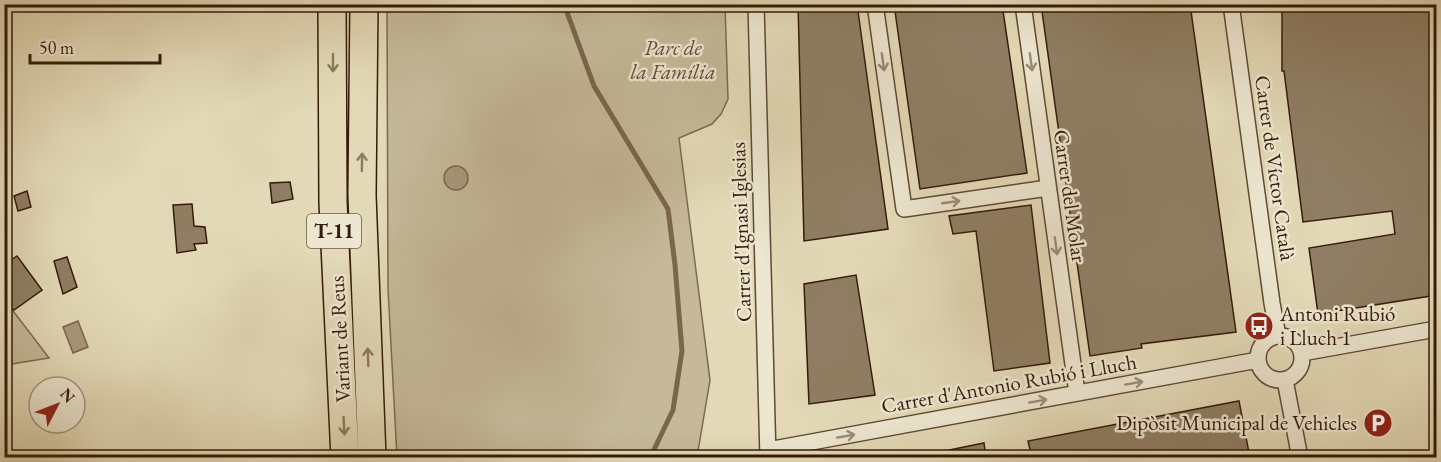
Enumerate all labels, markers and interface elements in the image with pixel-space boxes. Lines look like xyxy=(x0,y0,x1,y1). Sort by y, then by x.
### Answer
scale bar xyxy=(30,27,160,65)
park label: Parc de la Família xyxy=(630,34,716,85)
text: 50 m xyxy=(39,36,74,59)
one-way arrow xyxy=(327,52,339,72)
one-way arrow xyxy=(877,52,888,72)
one-way arrow xyxy=(1025,52,1036,72)
street label: Carrer de Víctor Català xyxy=(1249,73,1302,263)
street label: Carrer del Molar xyxy=(1048,128,1093,264)
street label: Carrer d'Ignasi Iglesias xyxy=(724,141,757,322)
one-way arrow xyxy=(357,153,368,173)
one-way arrow xyxy=(940,196,960,207)
road number: T-11 xyxy=(307,214,361,248)
one-way arrow xyxy=(1051,236,1062,256)
street label: Variant de Reus xyxy=(323,275,356,403)
place label: Antoni Rubió i Lluch 1 xyxy=(1279,300,1395,351)
bus stop icon: Antoni Rubió i Lluch 1 xyxy=(1243,310,1275,342)
one-way arrow xyxy=(362,348,373,368)
street label: Carrer d'Antonio Rubió i Lluch xyxy=(879,348,1139,419)
north arrow xyxy=(27,375,87,435)
one-way arrow xyxy=(1124,377,1143,388)
text: N xyxy=(56,383,80,407)
one-way arrow xyxy=(1027,395,1047,406)
parking icon: Dipòsit Municipal de Vehicles xyxy=(1362,407,1394,439)
place label: Dipòsit Municipal de Vehicles xyxy=(1116,409,1357,436)
one-way arrow xyxy=(338,415,349,435)
one-way arrow xyxy=(836,430,855,441)

